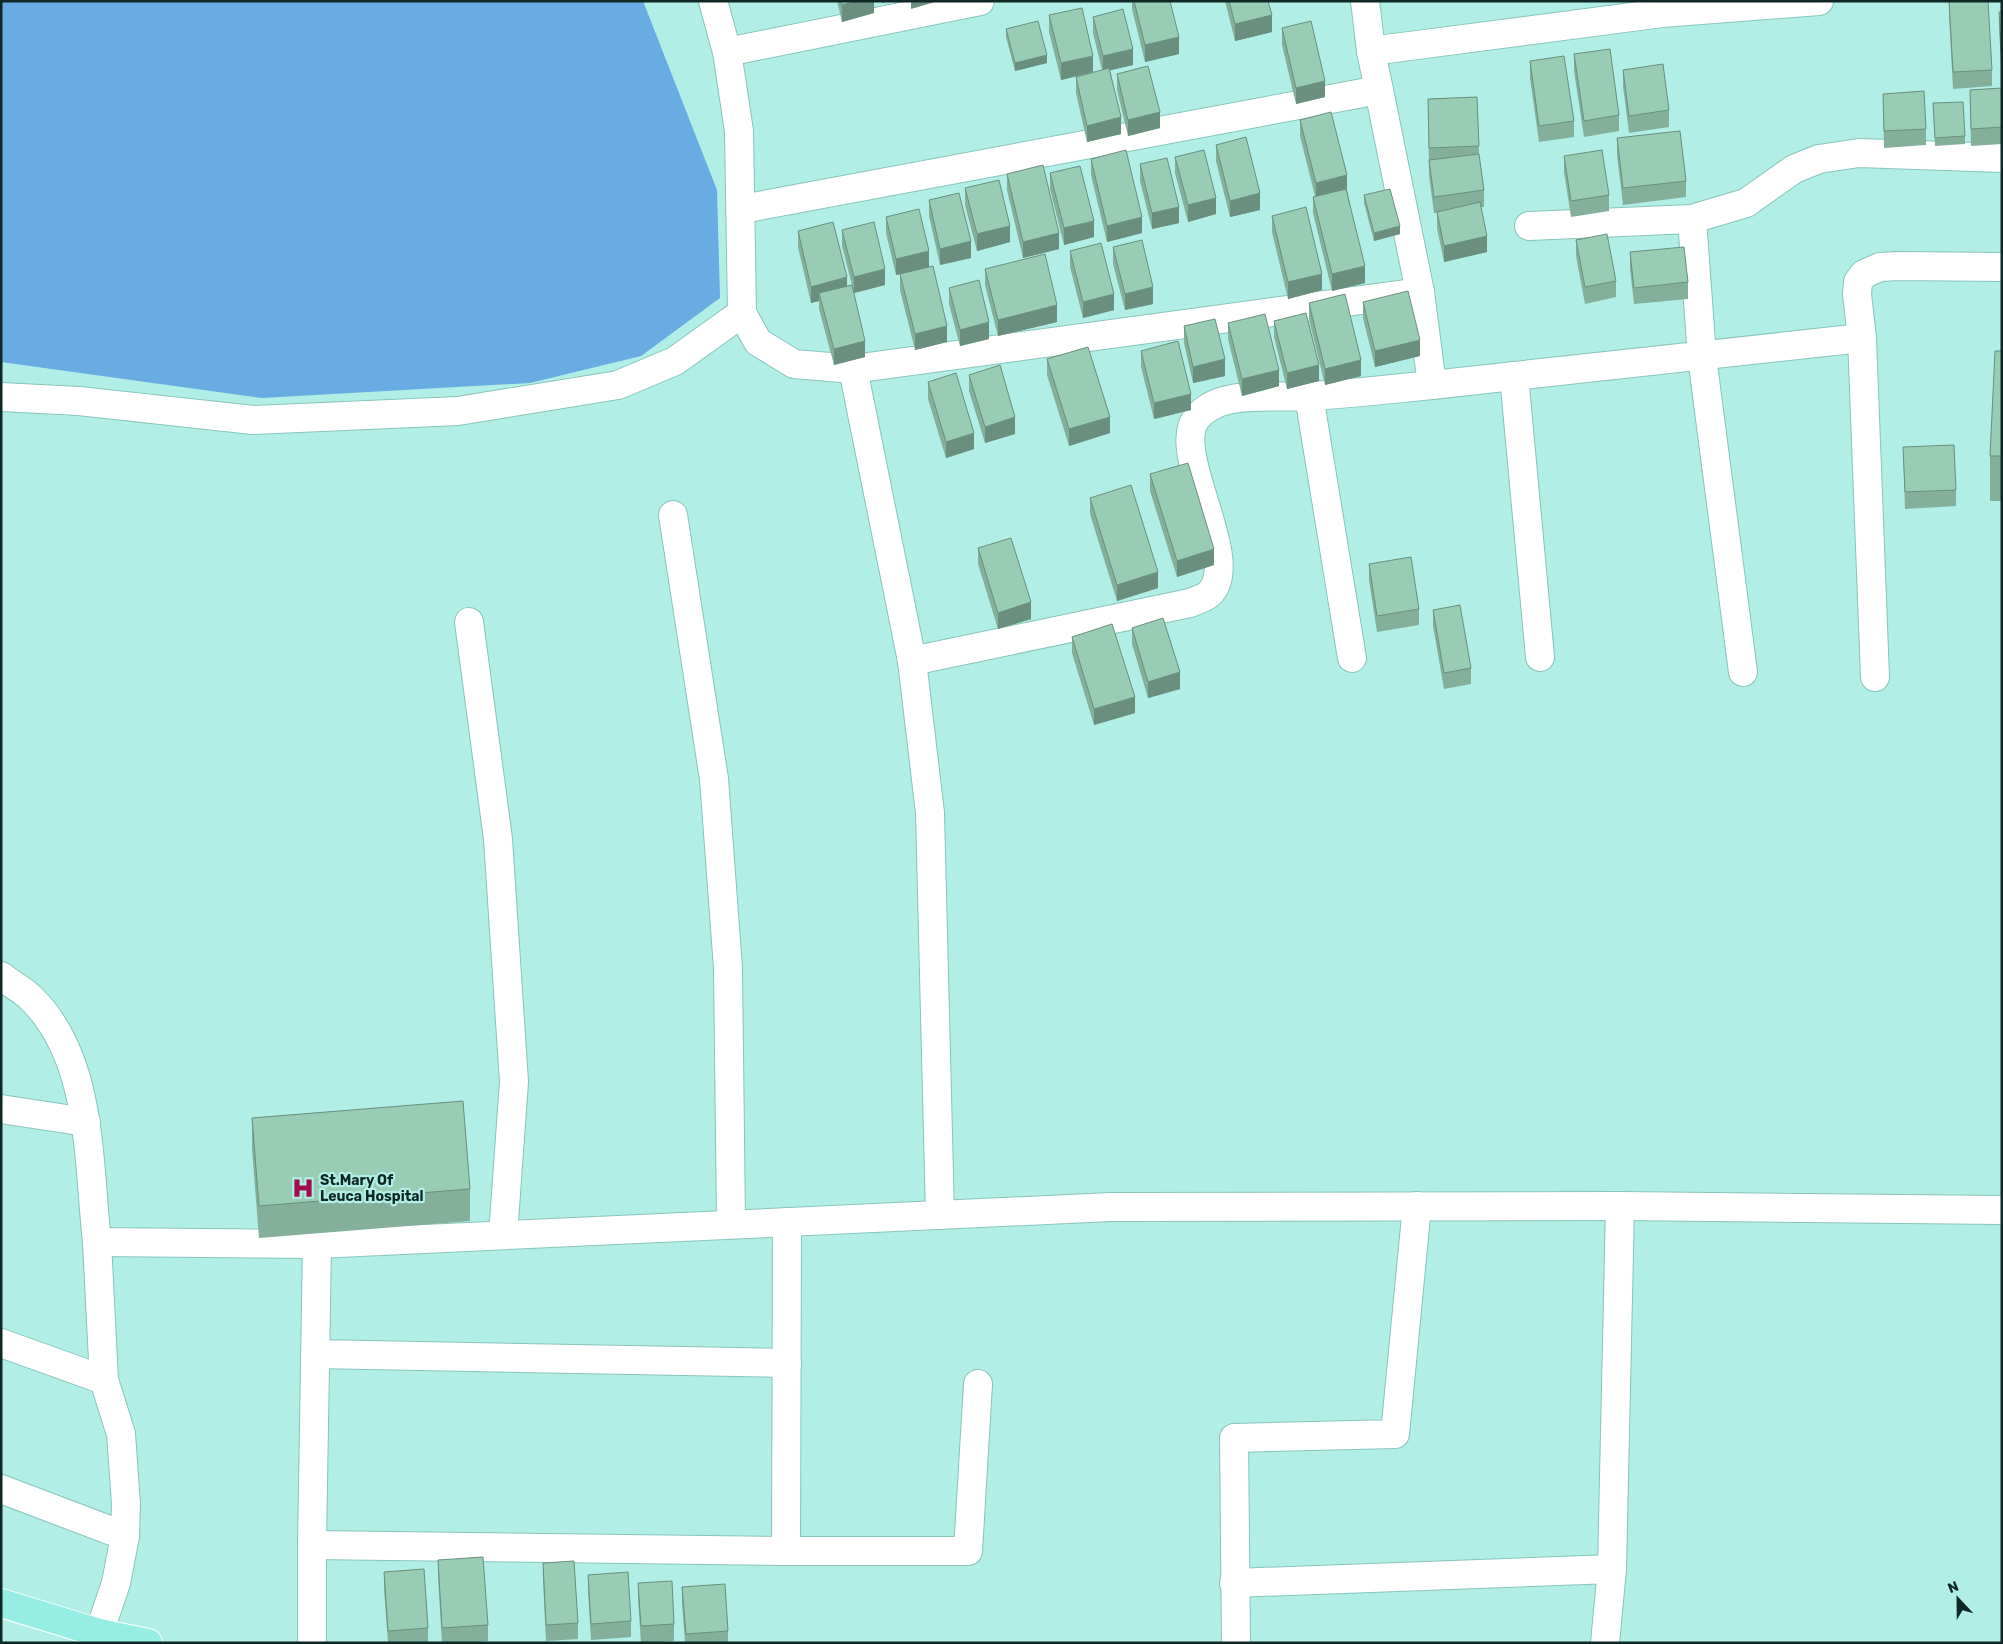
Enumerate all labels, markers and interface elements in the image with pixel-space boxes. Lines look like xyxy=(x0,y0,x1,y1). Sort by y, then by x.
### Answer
place label: St.Mary Of Leuca Hospital xyxy=(320,1172,423,1205)
hospital icon: St.Mary Of Leuca Hospital xyxy=(290,1175,316,1201)
north arrow xyxy=(1933,1574,1983,1624)
text: N xyxy=(1945,1578,1961,1597)

